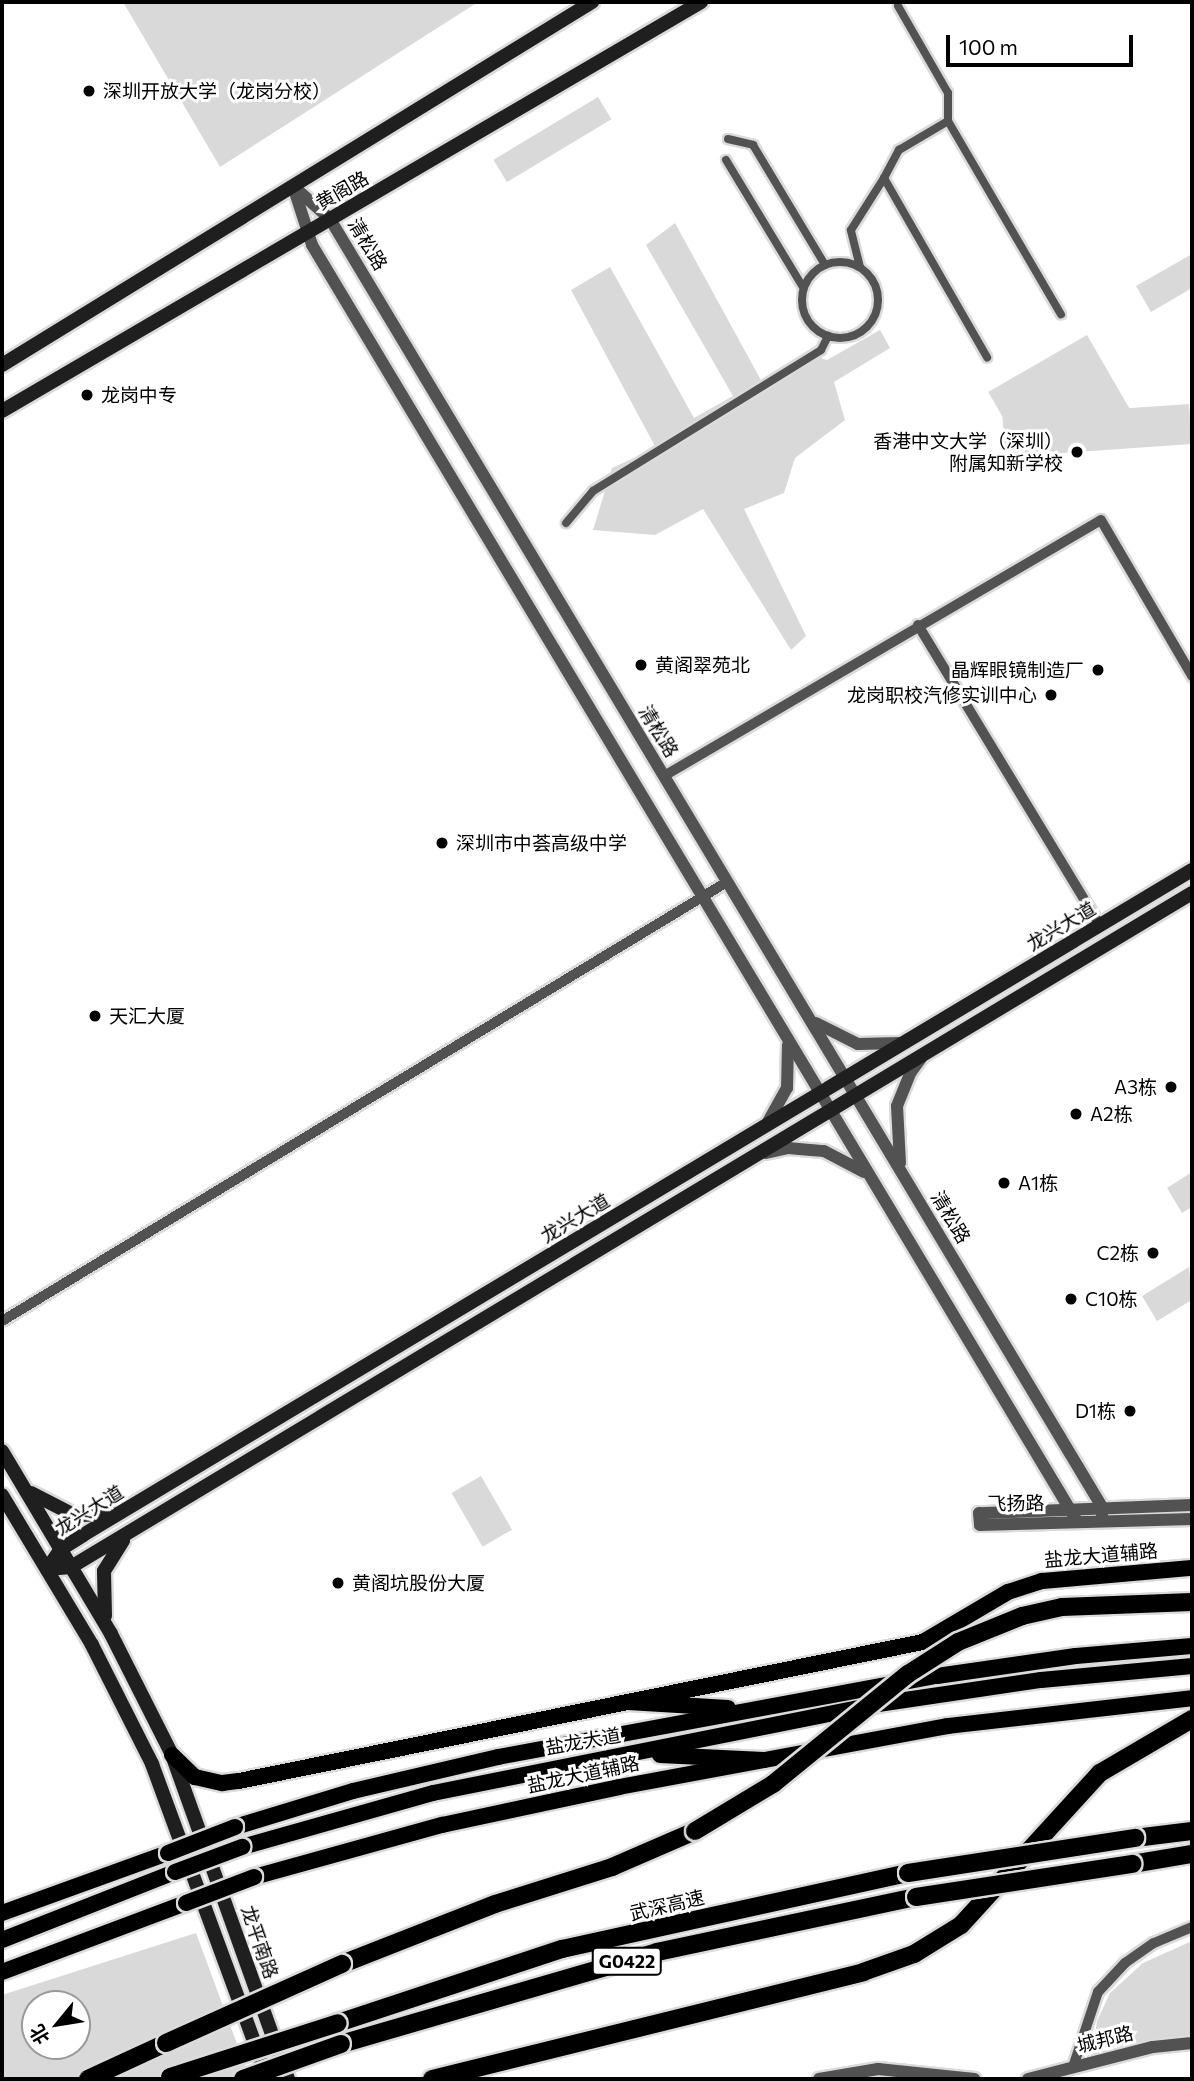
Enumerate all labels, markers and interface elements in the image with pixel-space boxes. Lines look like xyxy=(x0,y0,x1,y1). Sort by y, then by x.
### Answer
scale bar xyxy=(949,21,1136,65)
text: 100 m xyxy=(959,34,1018,59)
place label: 深圳开放大学（龙岗分校） xyxy=(103,80,331,102)
marker: 深圳开放大学（龙岗分校） xyxy=(81,83,97,99)
street label: 黄阁路 xyxy=(312,166,372,214)
street label: 清松路 xyxy=(344,214,392,274)
place label: 龙岗中专 xyxy=(101,384,177,406)
marker: 龙岗中专 xyxy=(79,387,95,403)
place label: 香港中文大学（深圳） 附属知新学校 xyxy=(873,430,1063,474)
marker: 香港中文大学（深圳） 附属知新学校 xyxy=(1069,444,1085,460)
place label: 黄阁翠苑北 xyxy=(655,654,750,676)
marker: 黄阁翠苑北 xyxy=(633,657,649,673)
place label: 晶辉眼镜制造厂 xyxy=(951,659,1084,681)
marker: 晶辉眼镜制造厂 xyxy=(1090,662,1106,678)
place label: 龙岗职校汽修实训中心 xyxy=(847,684,1037,706)
marker: 龙岗职校汽修实训中心 xyxy=(1043,687,1059,703)
street label: 清松路 xyxy=(635,701,683,761)
place label: 深圳市中荟高级中学 xyxy=(456,832,627,854)
marker: 深圳市中荟高级中学 xyxy=(434,835,450,851)
street label: 龙兴大道 xyxy=(1023,897,1099,955)
place label: 天汇大厦 xyxy=(109,1005,185,1027)
marker: 天汇大厦 xyxy=(87,1008,103,1024)
place label: A3栋 xyxy=(1114,1076,1157,1098)
marker: A3栋 xyxy=(1163,1079,1179,1095)
place label: A2栋 xyxy=(1090,1103,1133,1125)
marker: A2栋 xyxy=(1068,1106,1084,1122)
place label: A1栋 xyxy=(1018,1172,1058,1194)
marker: A1栋 xyxy=(996,1175,1012,1191)
street label: 清松路 xyxy=(927,1187,975,1247)
street label: 龙兴大道 xyxy=(537,1189,613,1247)
place label: C2栋 xyxy=(1096,1242,1139,1264)
marker: C2栋 xyxy=(1145,1245,1161,1261)
place label: C10栋 xyxy=(1085,1288,1138,1310)
marker: C10栋 xyxy=(1063,1291,1079,1307)
place label: D1栋 xyxy=(1075,1400,1116,1422)
marker: D1栋 xyxy=(1122,1403,1138,1419)
street label: 龙兴大道 xyxy=(51,1480,127,1540)
street label: 飞扬路 xyxy=(987,1491,1045,1515)
street label: 盐龙大道辅路 xyxy=(1043,1539,1159,1571)
place label: 黄阁坑股份大厦 xyxy=(352,1572,485,1594)
marker: 黄阁坑股份大厦 xyxy=(330,1575,346,1591)
street label: 盐龙大道 xyxy=(544,1723,622,1759)
street label: 盐龙大道辅路 xyxy=(525,1751,641,1797)
street label: 武深高速 xyxy=(627,1885,707,1925)
street label: 龙平南路 xyxy=(237,1902,283,1982)
road number: G0422 xyxy=(590,1947,664,1976)
north arrow xyxy=(21,1990,91,2060)
text: 北 xyxy=(24,2021,54,2049)
street label: 城邦路 xyxy=(1075,2021,1135,2057)

